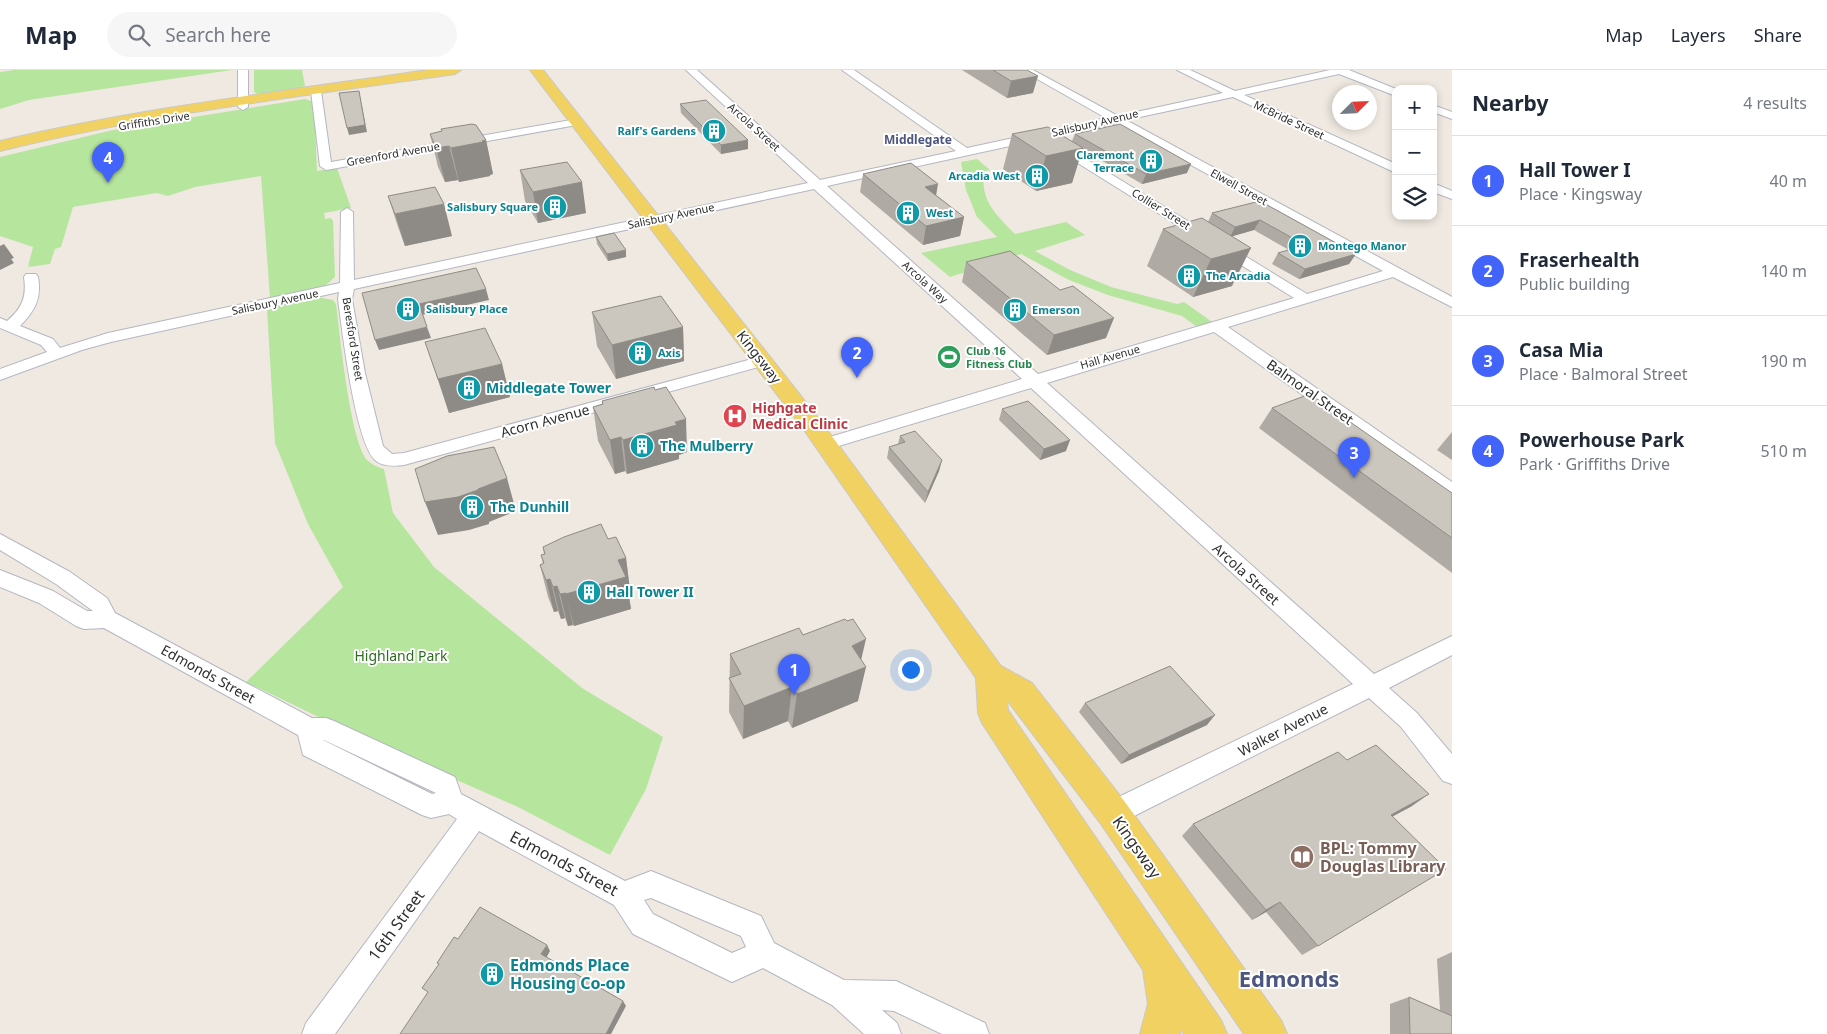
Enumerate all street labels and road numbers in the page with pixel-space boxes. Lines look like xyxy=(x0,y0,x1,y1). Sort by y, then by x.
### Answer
street label: McBride Street xyxy=(1251,97,1327,142)
street label: Arcola Street xyxy=(725,99,784,154)
street label: Salisbury Avenue xyxy=(1050,105,1140,140)
street label: Griffiths Drive xyxy=(117,107,191,134)
street label: Greenford Avenue xyxy=(345,138,441,169)
street label: Elwell Street xyxy=(1208,165,1270,208)
street label: Collier Street xyxy=(1129,185,1193,233)
street label: Salisbury Avenue xyxy=(626,199,716,232)
street label: Arcola Way xyxy=(899,257,952,307)
street label: Salisbury Avenue xyxy=(230,285,320,318)
street label: Beresford Street xyxy=(339,296,367,382)
street label: Kingsway xyxy=(733,326,787,388)
street label: Hall Avenue xyxy=(1078,341,1141,372)
street label: Balmoral Street xyxy=(1263,355,1357,429)
street label: Acorn Avenue xyxy=(498,399,592,442)
street label: Arcola Street xyxy=(1209,539,1284,609)
street label: Edmonds Street xyxy=(158,640,259,707)
street label: Walker Avenue xyxy=(1235,699,1331,760)
street label: Kingsway xyxy=(1108,812,1167,883)
street label: Edmonds Street xyxy=(506,825,622,901)
street label: 16th Street xyxy=(363,885,429,965)

